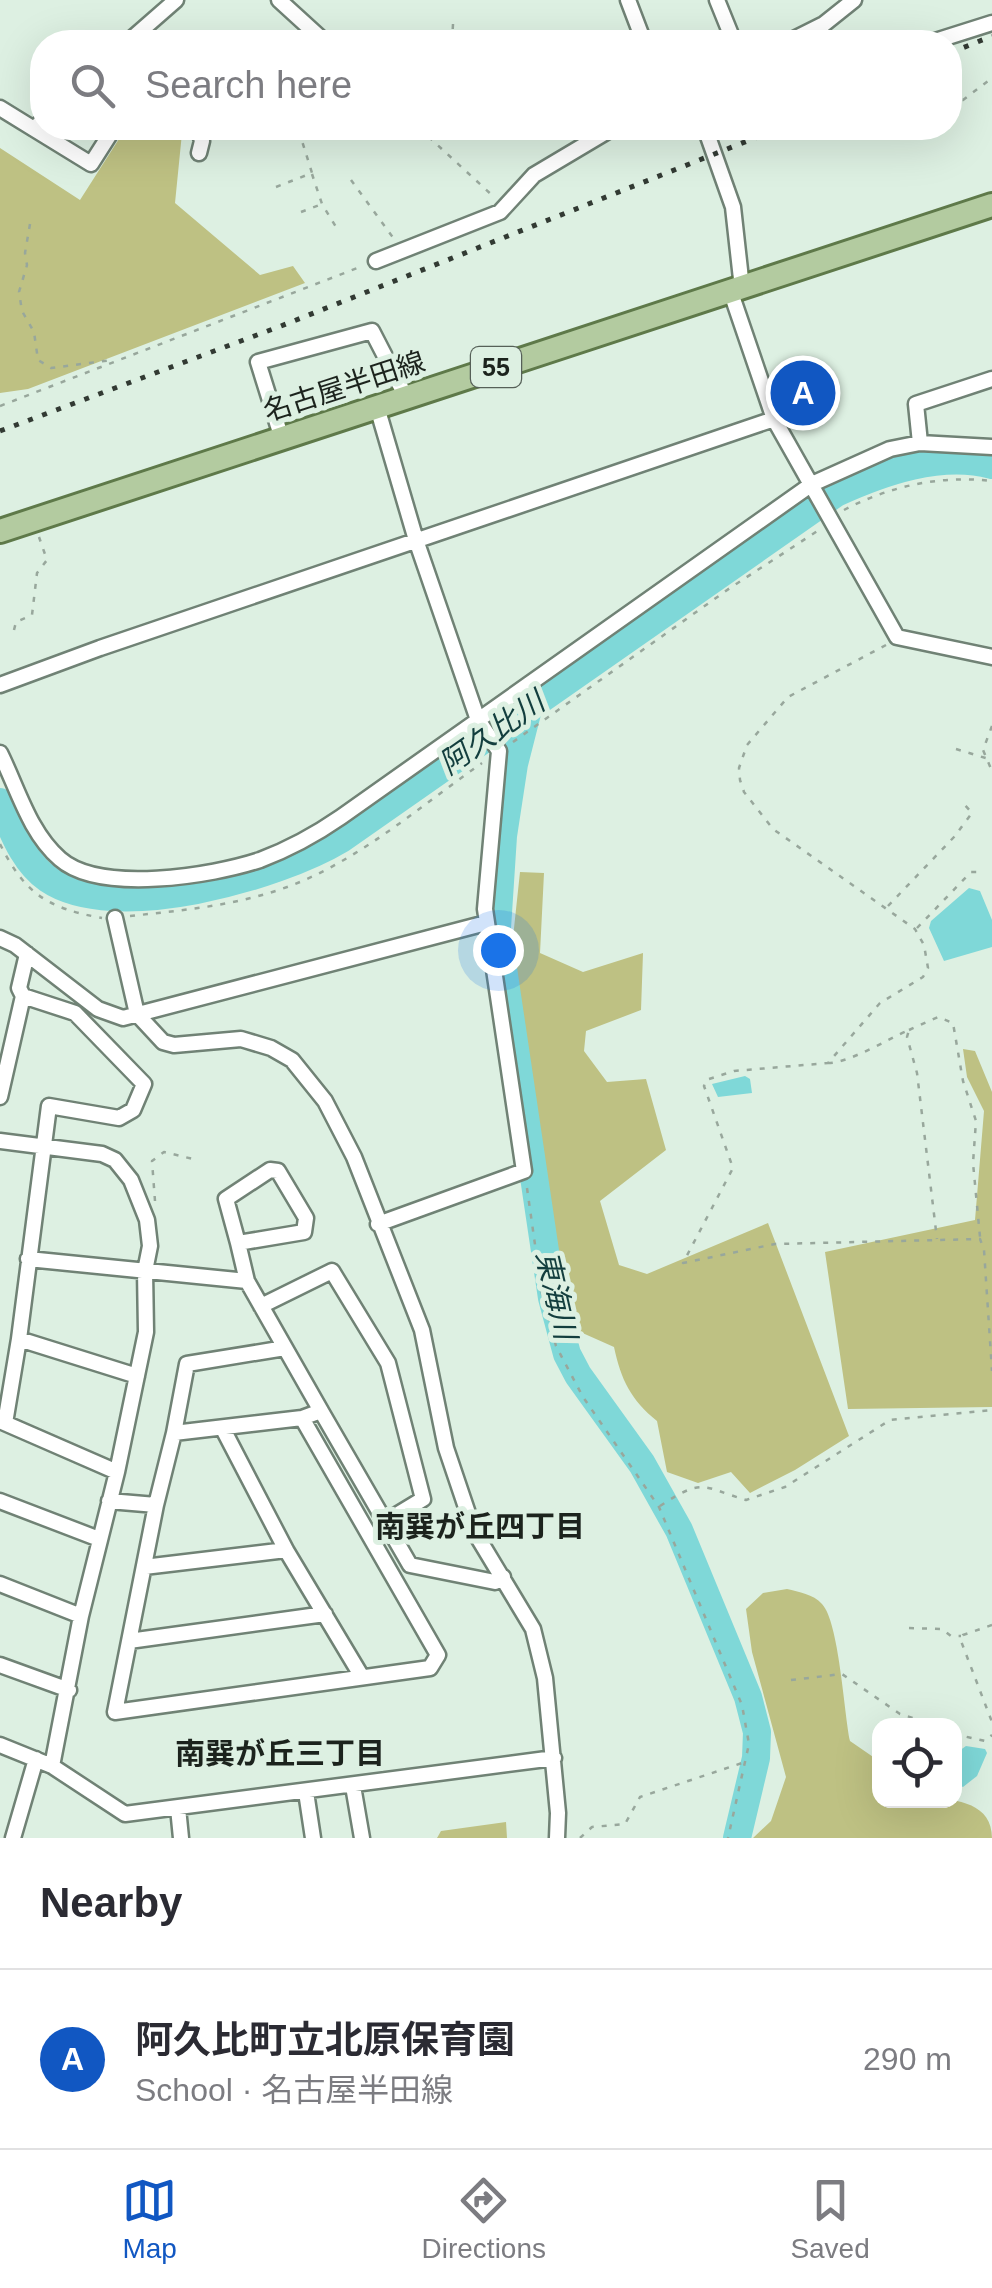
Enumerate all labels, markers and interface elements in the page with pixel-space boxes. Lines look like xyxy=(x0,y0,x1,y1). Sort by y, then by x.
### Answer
search box xyxy=(30,30,962,140)
icon: search xyxy=(65,58,120,113)
text: Search here xyxy=(145,64,352,106)
street label: 名古屋半田線 xyxy=(259,346,429,427)
road number: 55 xyxy=(471,347,521,387)
pin: A xyxy=(770,356,836,430)
water label: 阿久比川 xyxy=(433,683,553,781)
your location xyxy=(473,925,524,976)
water label: 東海川 xyxy=(530,1247,583,1345)
district label: 南巽が丘四丁目 xyxy=(375,1510,585,1543)
map controls xyxy=(872,1718,962,1808)
button: locate xyxy=(872,1718,962,1808)
district label: 南巽が丘三丁目 xyxy=(175,1737,385,1770)
text: Nearby xyxy=(40,1879,182,1926)
text: 阿久比町立北原保育園 xyxy=(135,2019,515,2061)
text: A xyxy=(61,2041,84,2077)
text: 290 m xyxy=(863,2041,952,2077)
text: School · 名古屋半田線 xyxy=(135,2072,453,2108)
tab: Map xyxy=(122,2173,177,2265)
tab: Directions xyxy=(422,2173,546,2265)
tab: Saved xyxy=(790,2173,870,2265)

